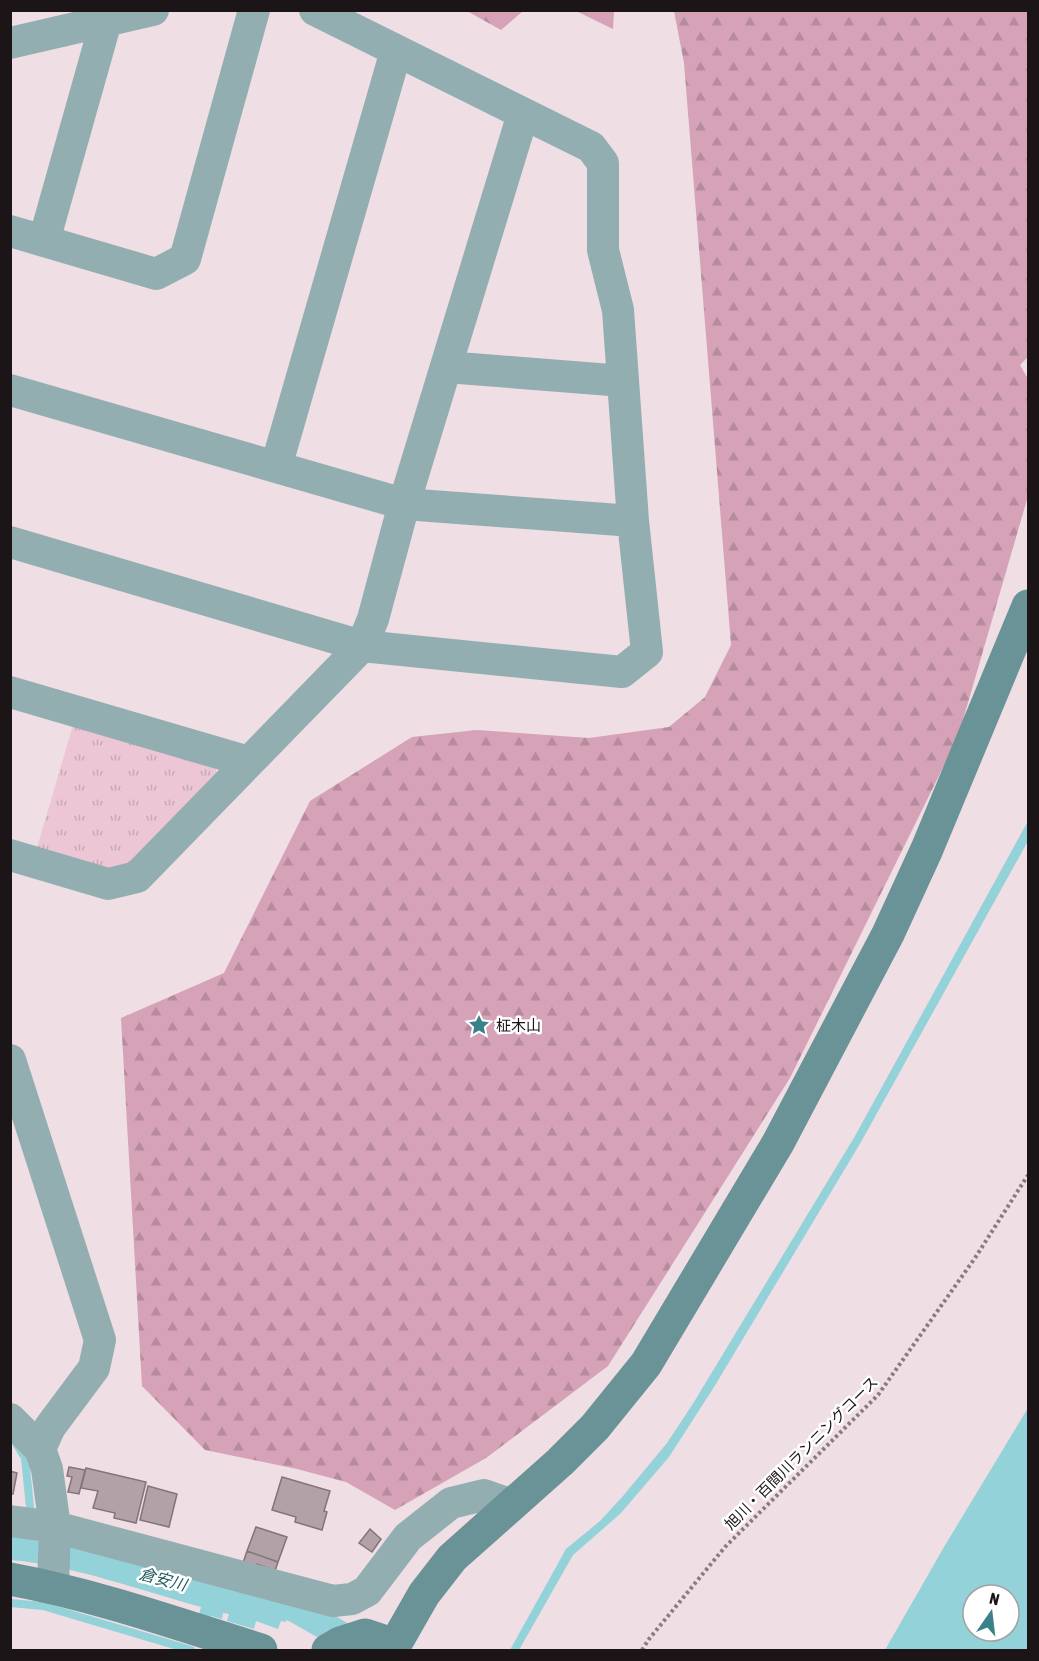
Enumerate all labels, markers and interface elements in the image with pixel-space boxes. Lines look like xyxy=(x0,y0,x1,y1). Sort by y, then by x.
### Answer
place icon: 柾木山 xyxy=(467,1013,491,1037)
place label: 柾木山 xyxy=(496,1017,541,1034)
street label: 旭川・百間川ランニングコース xyxy=(721,1373,881,1533)
water label: 倉安川 xyxy=(137,1564,190,1594)
north arrow xyxy=(961,1583,1021,1643)
text: N xyxy=(988,1589,1001,1608)

